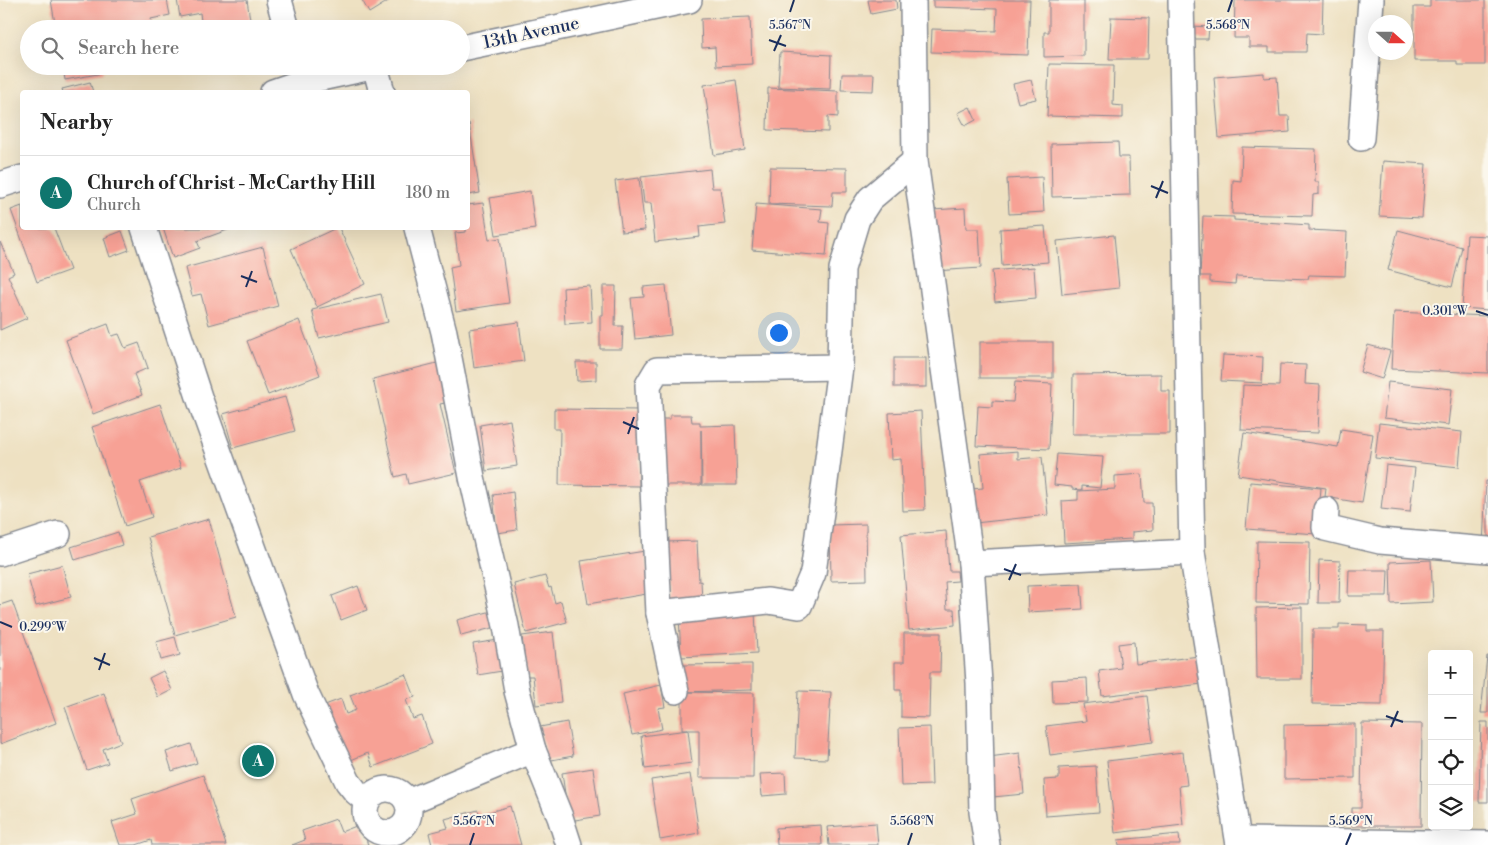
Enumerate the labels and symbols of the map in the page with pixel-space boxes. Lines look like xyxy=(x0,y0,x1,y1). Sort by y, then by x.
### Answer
street label: 13th Avenue xyxy=(481,12,581,54)
north arrow xyxy=(1368,15,1413,60)
text: 5.567°N xyxy=(769,18,811,33)
text: 5.568°N xyxy=(1206,18,1250,33)
text: 0.301°W xyxy=(1422,304,1469,319)
your location xyxy=(766,320,792,346)
text: 0.299°W xyxy=(19,620,68,635)
pin: A xyxy=(242,742,274,780)
text: 5.567°N xyxy=(453,814,495,829)
text: 5.568°N xyxy=(890,814,934,829)
text: 5.569°N xyxy=(1329,814,1373,829)

